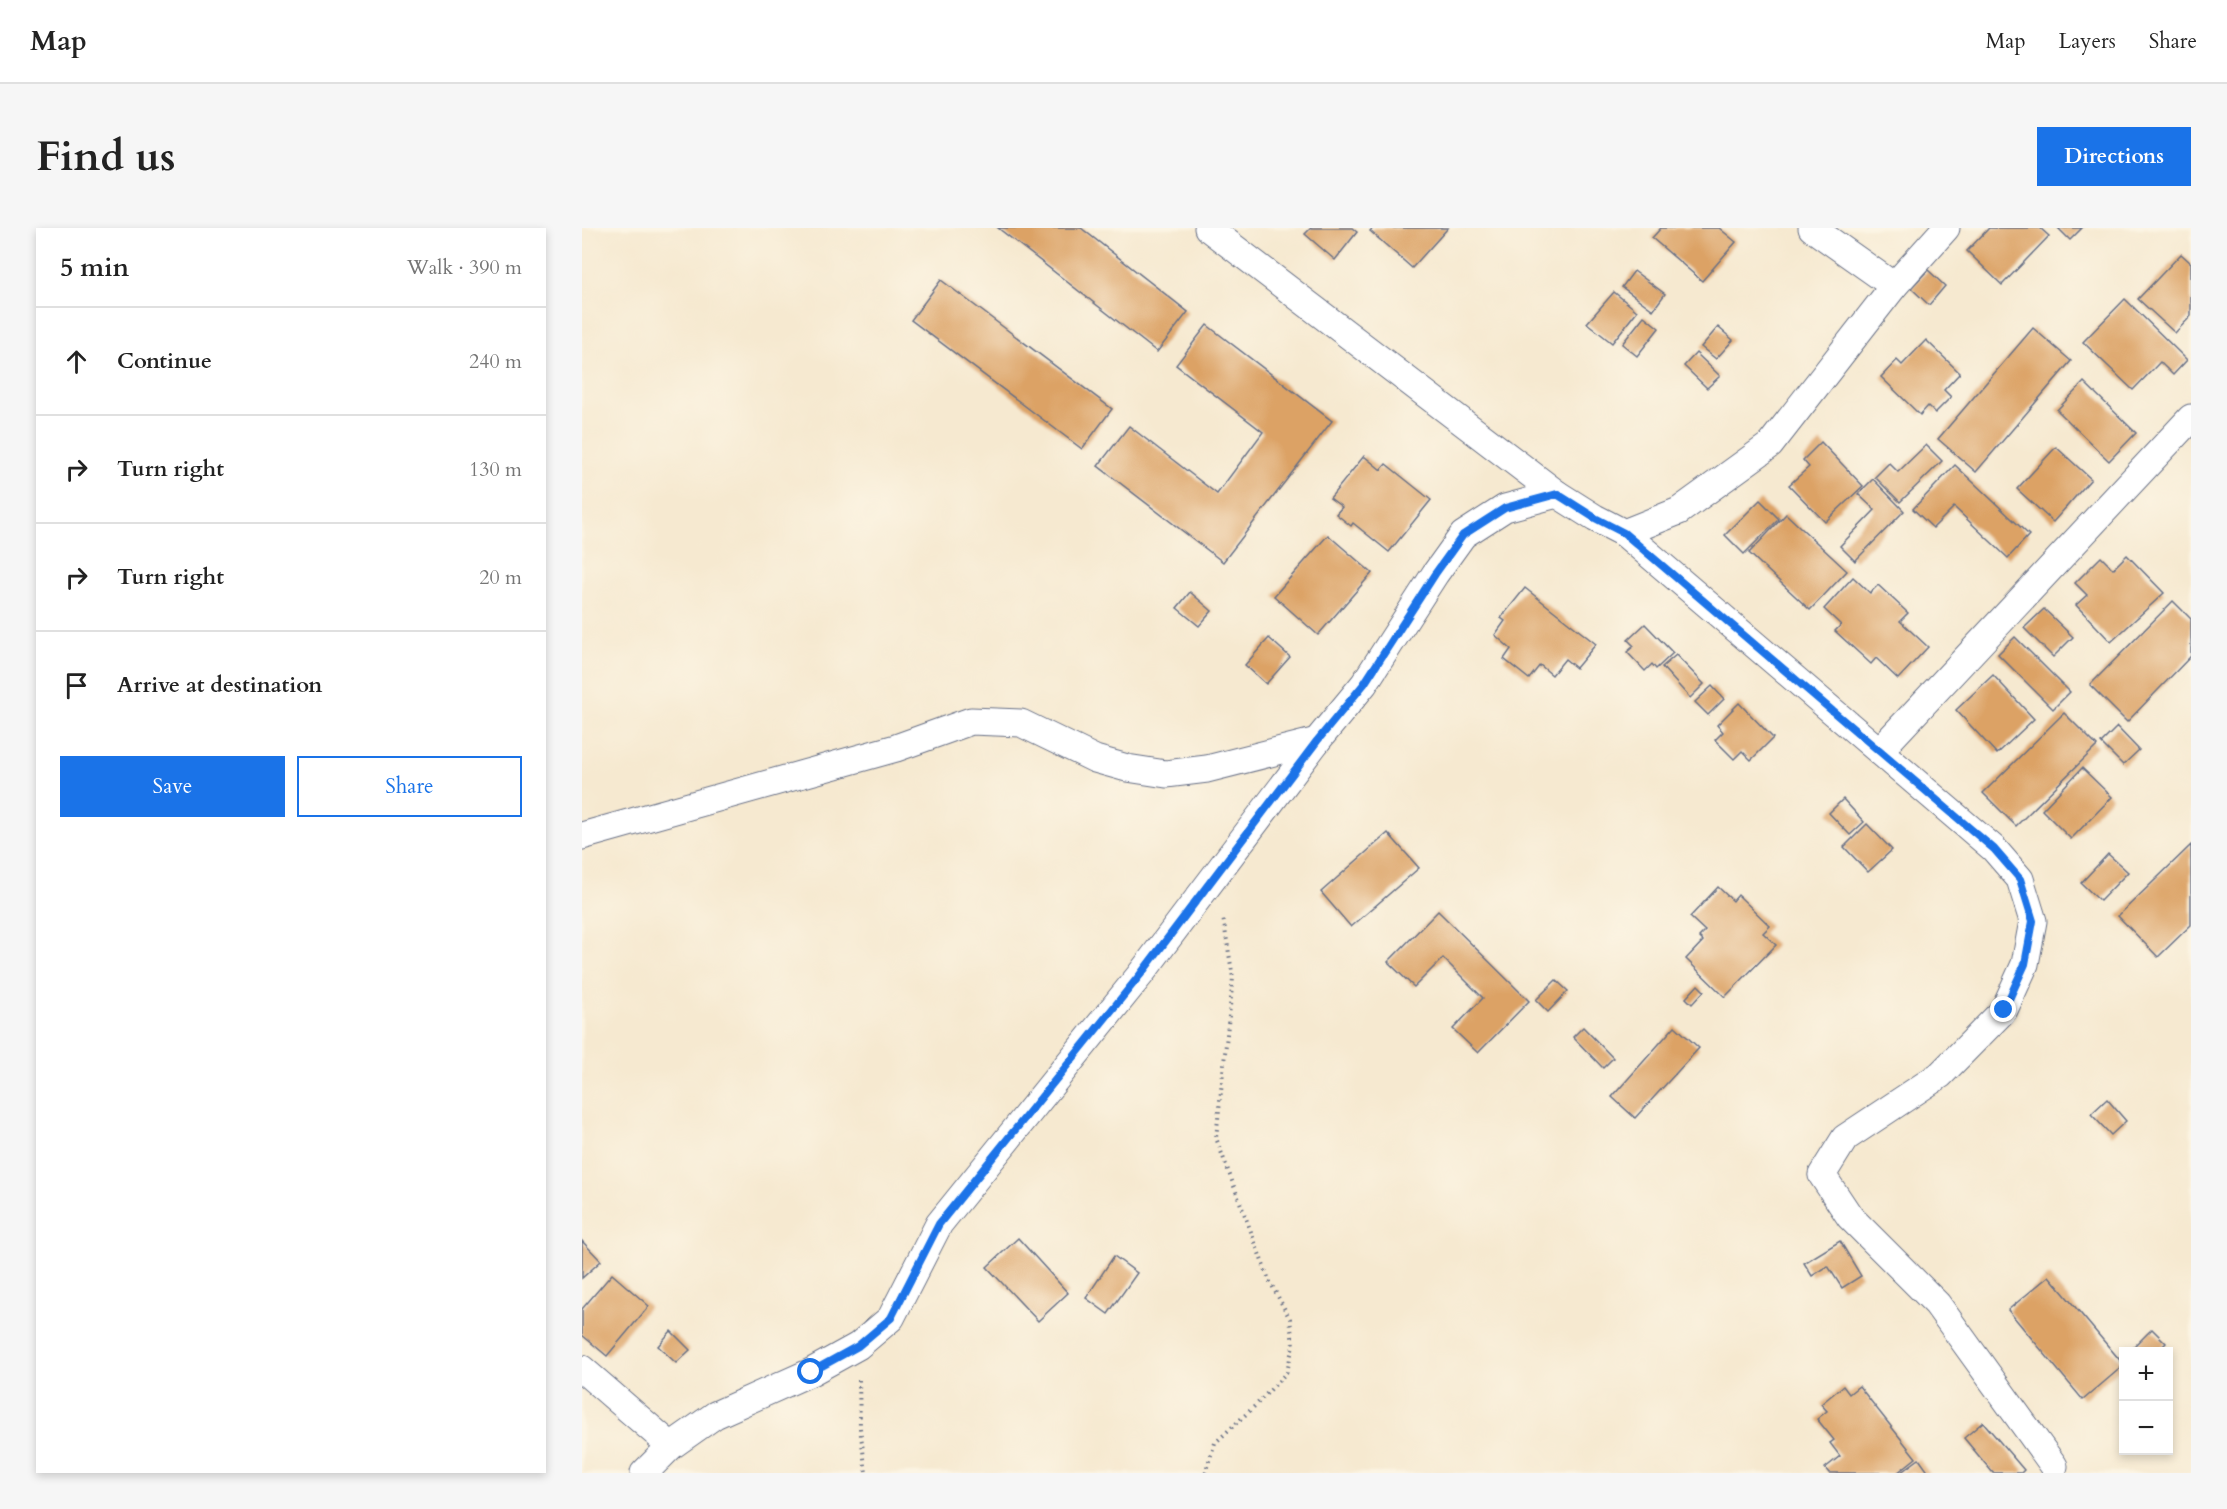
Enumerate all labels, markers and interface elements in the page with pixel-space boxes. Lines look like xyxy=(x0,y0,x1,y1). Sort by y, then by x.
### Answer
text: Map xyxy=(30,22,87,60)
text: Map xyxy=(1986,27,2026,56)
text: Layers xyxy=(2059,27,2116,56)
text: Share xyxy=(2149,27,2197,56)
button: Directions xyxy=(2037,127,2191,186)
text: Find us xyxy=(36,128,176,185)
text: 5 min xyxy=(60,250,129,285)
text: Walk · 390 m xyxy=(407,254,522,281)
icon: ahead xyxy=(60,345,93,378)
text: Continue xyxy=(117,346,212,376)
text: 240 m xyxy=(469,348,522,375)
icon: right xyxy=(60,453,93,486)
text: Turn right xyxy=(117,454,224,484)
text: 130 m xyxy=(469,456,522,483)
icon: right xyxy=(60,561,93,594)
text: Turn right xyxy=(117,562,224,592)
text: 20 m xyxy=(479,564,522,591)
icon: arrive xyxy=(60,669,93,702)
text: Arrive at destination xyxy=(117,670,322,700)
button: Save xyxy=(60,756,285,817)
button: Share xyxy=(297,756,522,817)
route end xyxy=(1990,996,2016,1022)
map controls xyxy=(2119,1347,2173,1455)
button: + xyxy=(2119,1347,2173,1401)
route start xyxy=(797,1358,823,1384)
button: − xyxy=(2119,1401,2173,1455)

